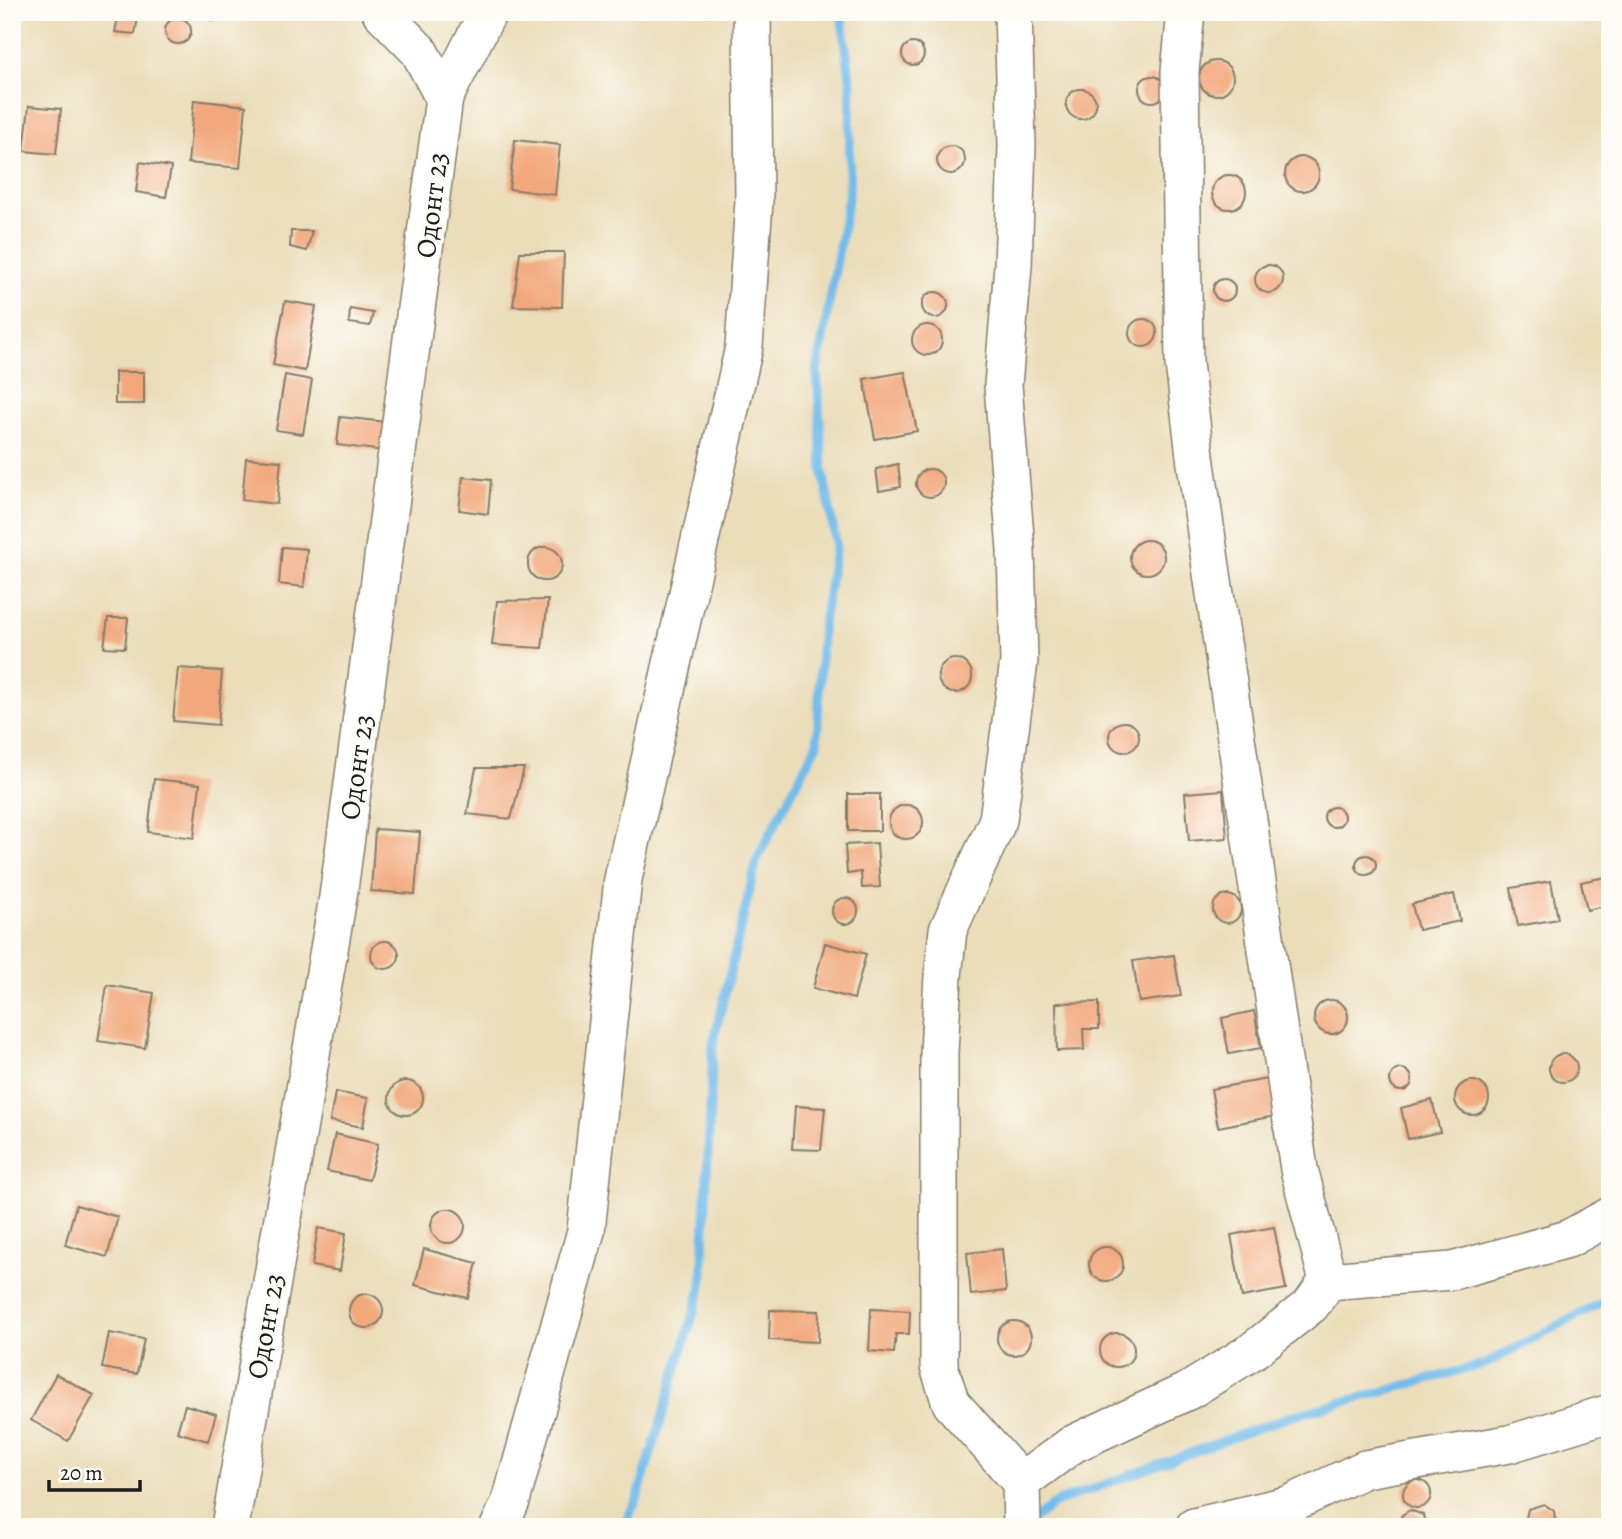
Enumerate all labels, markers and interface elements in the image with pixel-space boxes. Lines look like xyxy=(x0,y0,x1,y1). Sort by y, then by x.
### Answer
street label: Одонт 23 xyxy=(407,150,457,260)
street label: Одонт 23 xyxy=(331,712,383,823)
street label: Одонт 23 xyxy=(238,1270,294,1382)
scale bar xyxy=(49,1448,140,1492)
text: 20 m xyxy=(60,1459,103,1487)

